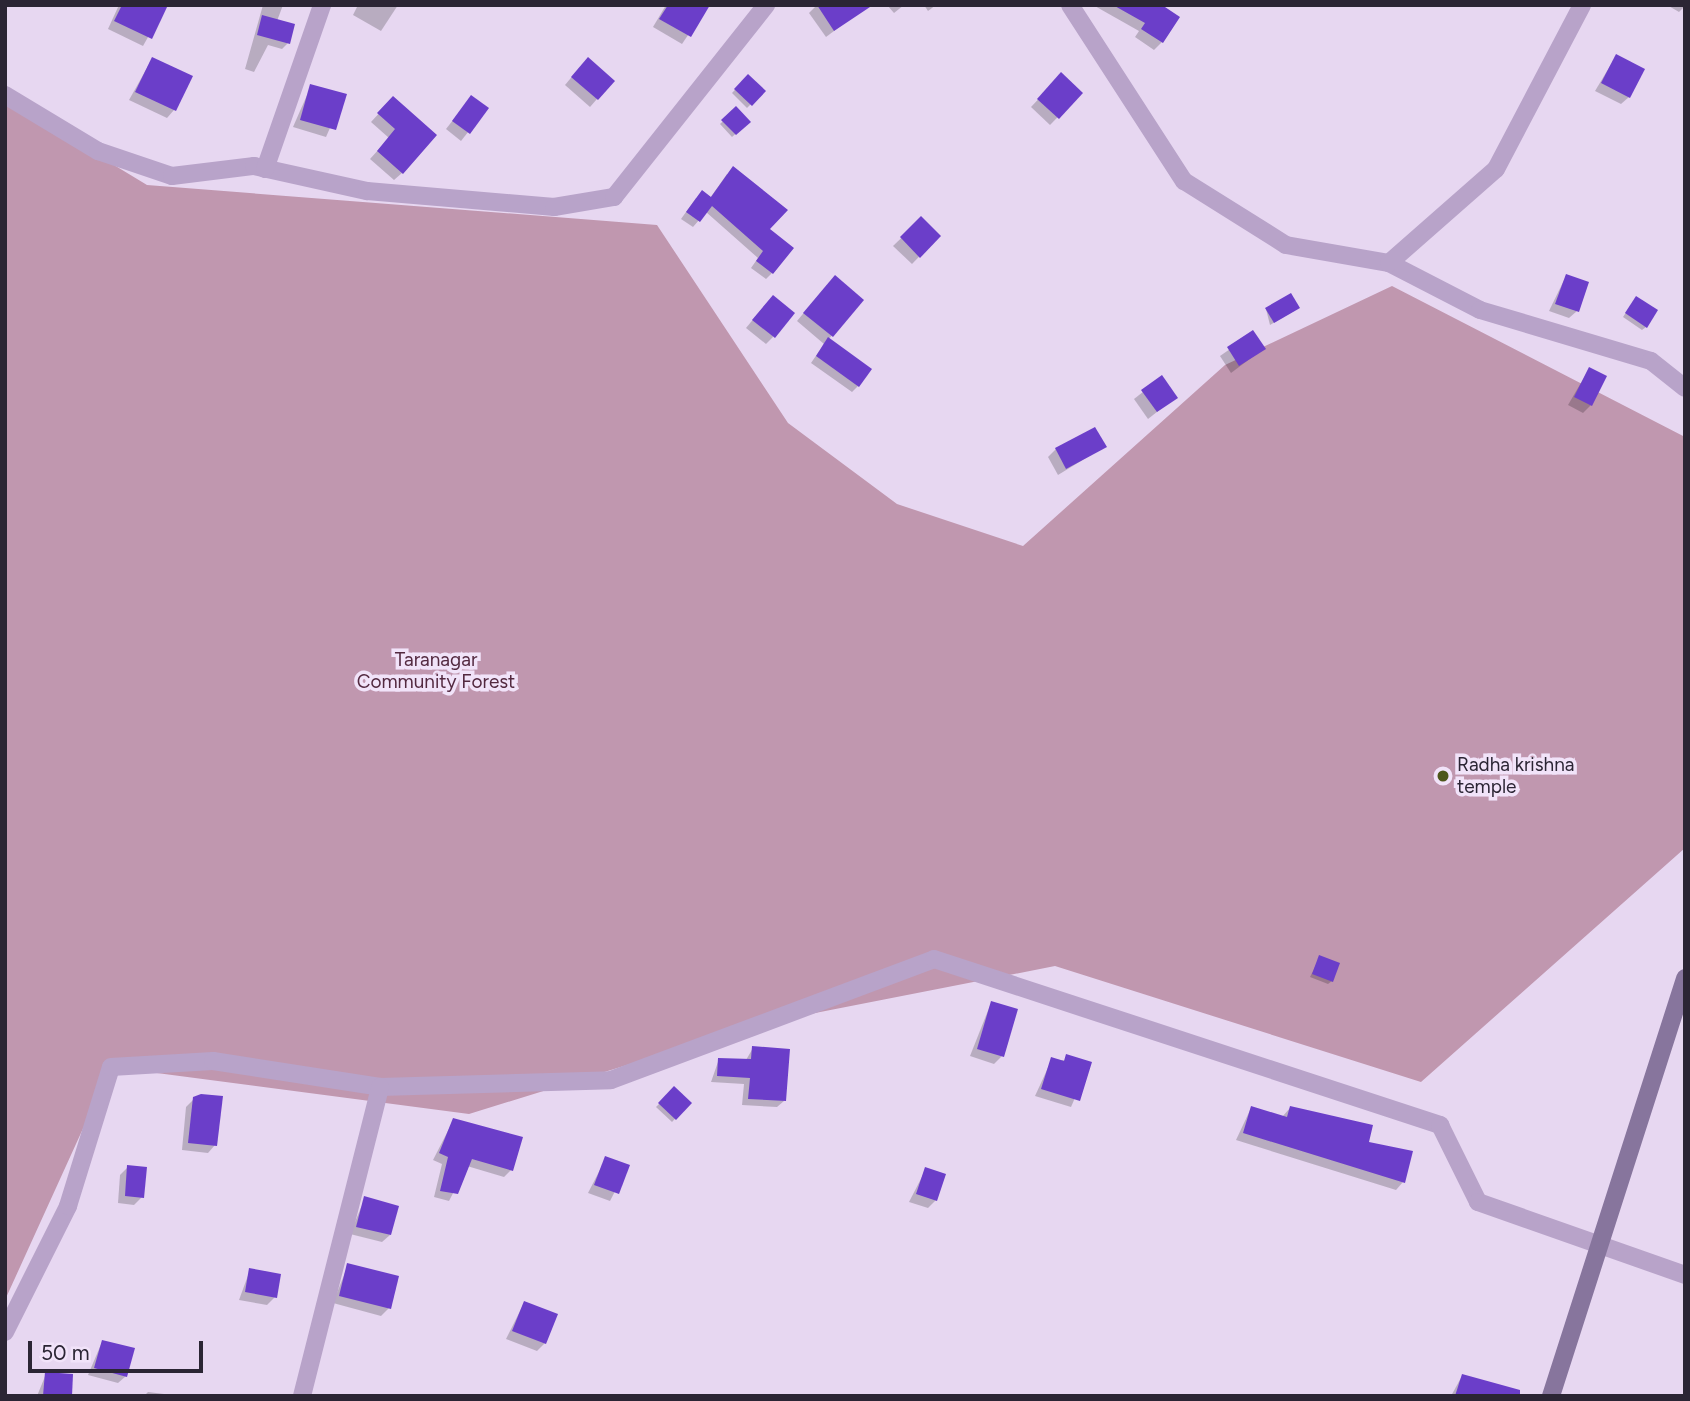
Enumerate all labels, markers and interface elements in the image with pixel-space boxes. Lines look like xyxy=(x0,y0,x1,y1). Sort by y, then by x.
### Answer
park label: Taranagar Community Forest xyxy=(357,649,515,693)
place label: Radha krishna temple xyxy=(1457,754,1574,798)
marker: Radha krishna temple xyxy=(1435,768,1451,784)
scale bar xyxy=(32,1328,206,1372)
text: 50 m xyxy=(41,1340,90,1365)

